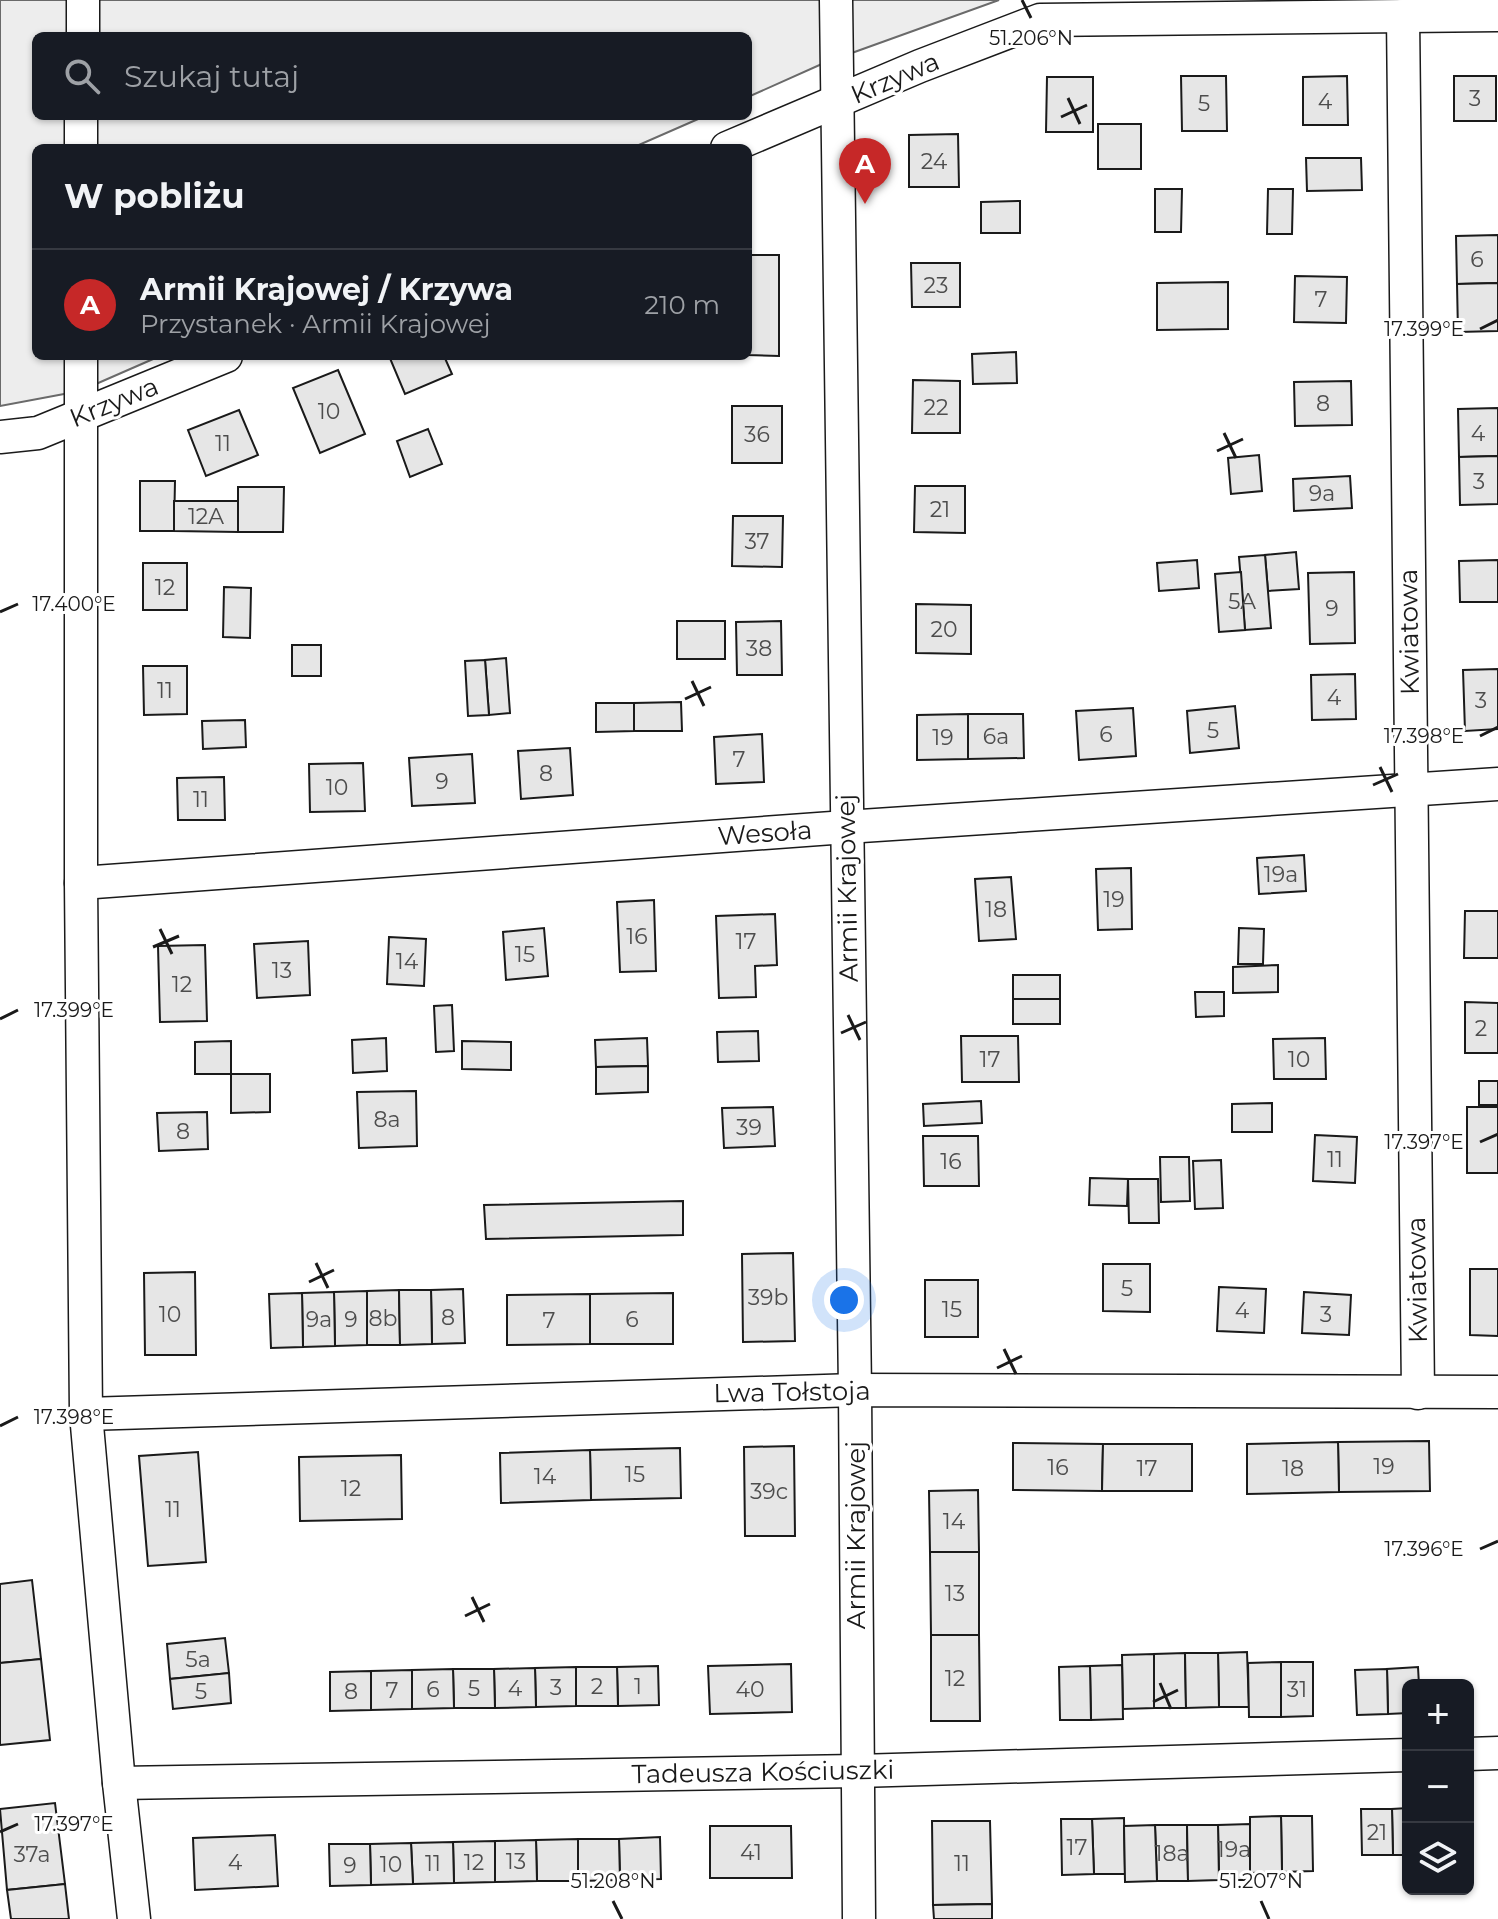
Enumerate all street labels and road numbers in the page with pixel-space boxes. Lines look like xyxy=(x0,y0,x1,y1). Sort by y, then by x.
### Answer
street label: Krzywa xyxy=(846,45,944,111)
street label: Krzywa xyxy=(65,370,163,434)
street label: Kwiatowa xyxy=(1392,569,1426,695)
street label: Armii Krajowej xyxy=(829,794,865,982)
street label: Wesoła xyxy=(717,814,813,852)
street label: Kwiatowa xyxy=(1400,1217,1434,1343)
street label: Lwa Tołstoja xyxy=(713,1375,871,1409)
street label: Armii Krajowej xyxy=(840,1441,872,1629)
street label: Tadeusza Kościuszki xyxy=(631,1754,895,1790)

